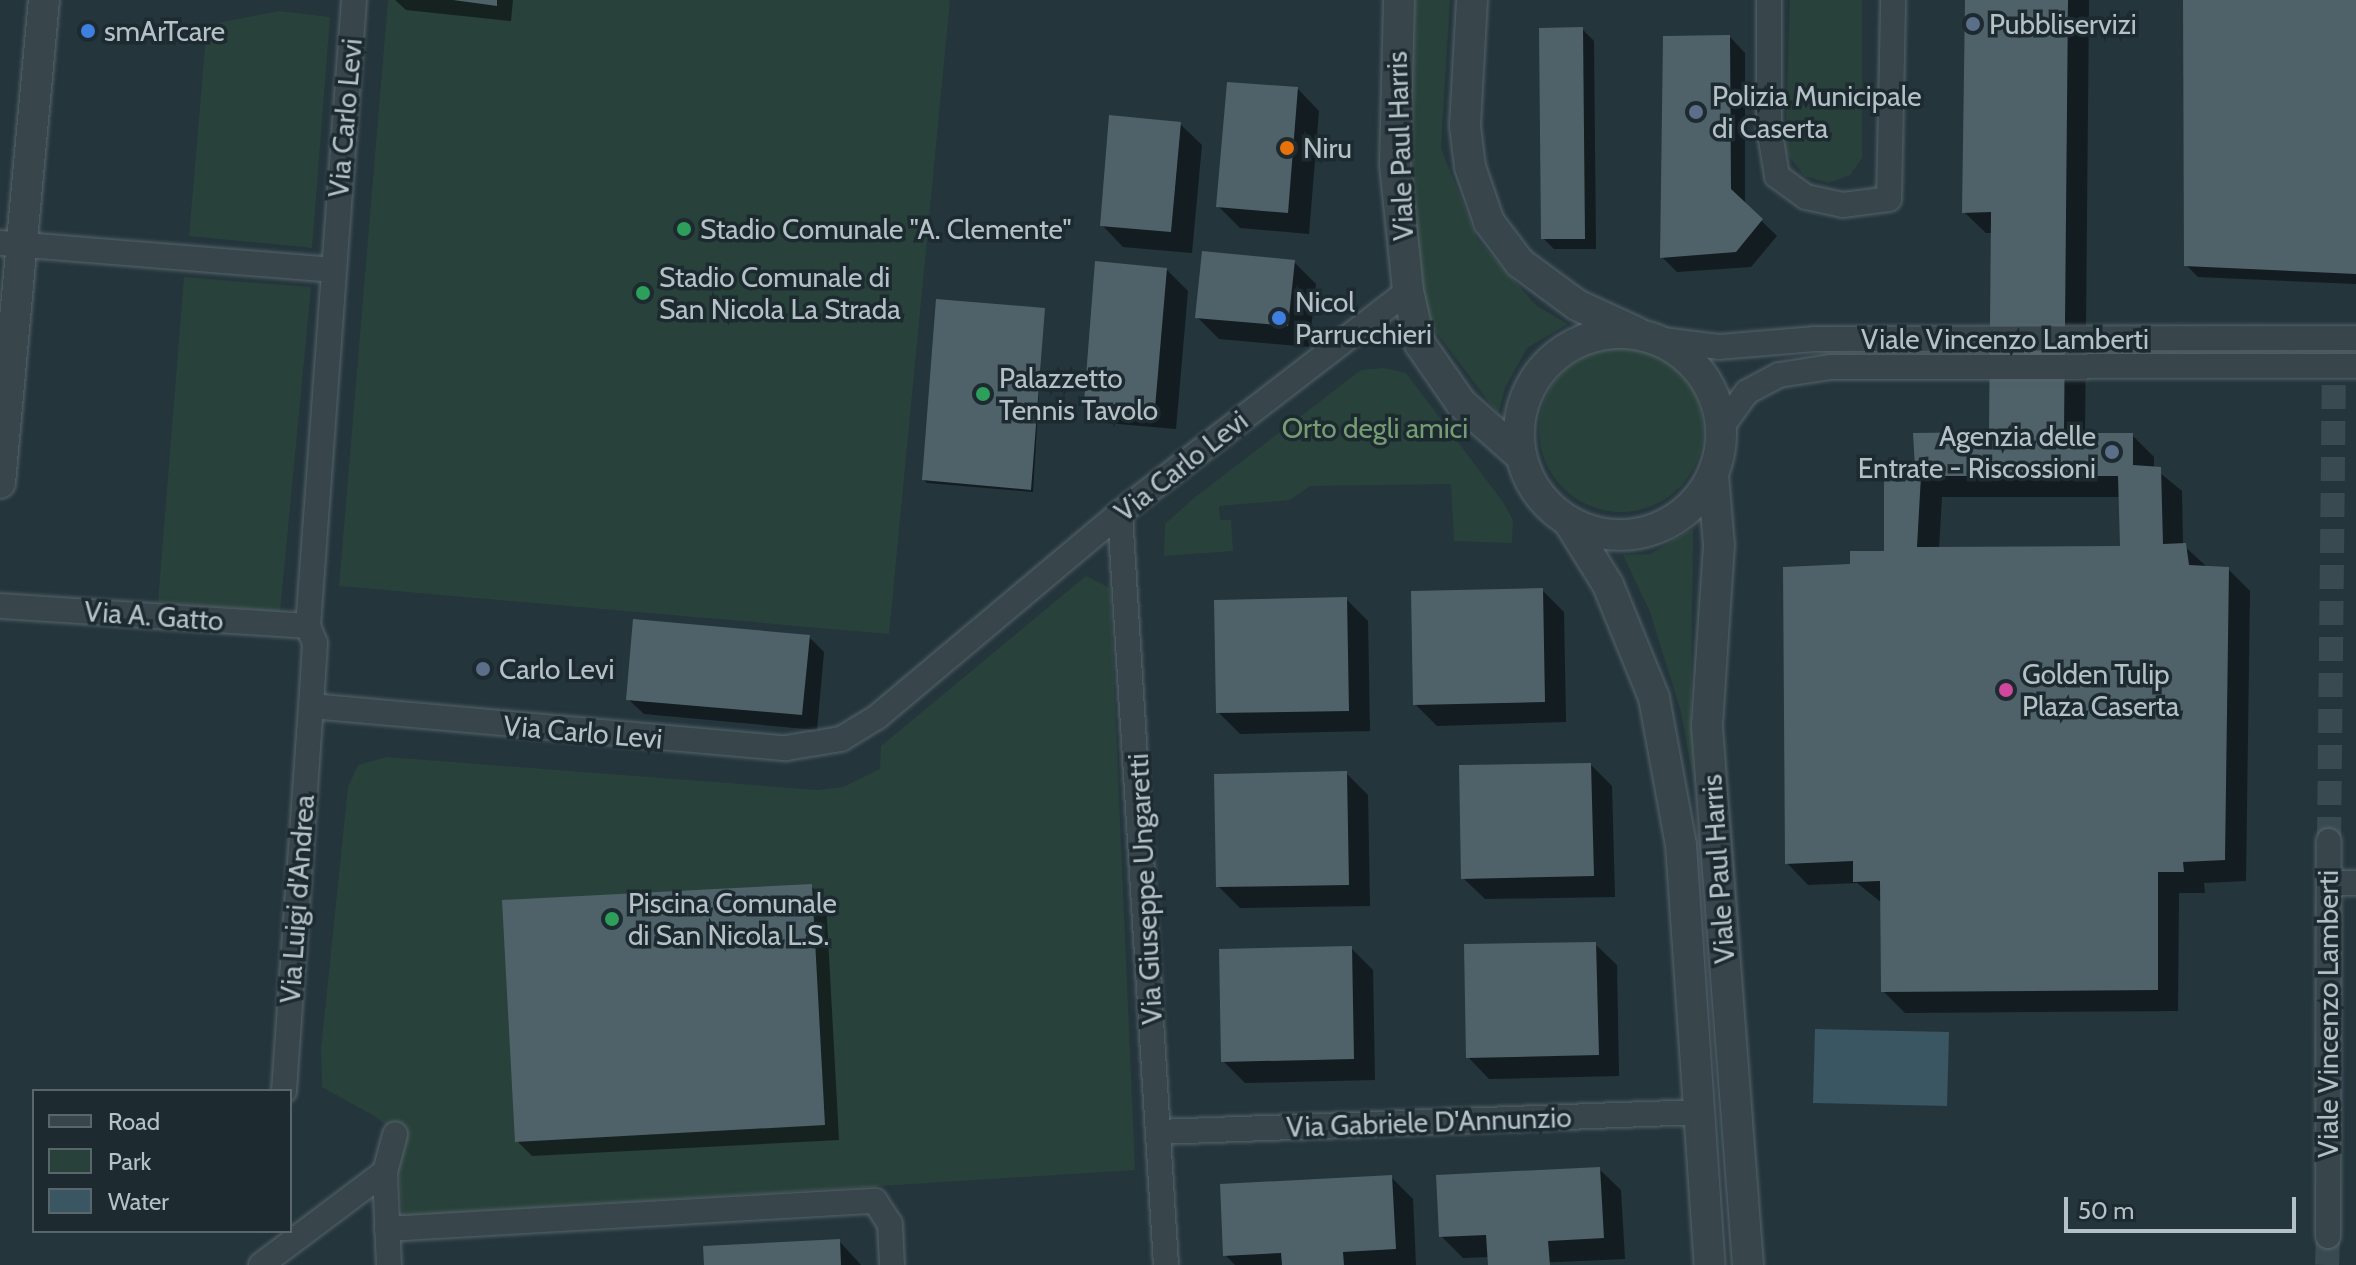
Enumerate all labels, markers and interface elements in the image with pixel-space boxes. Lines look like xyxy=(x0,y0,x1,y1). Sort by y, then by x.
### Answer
place label: Pubbliservizi xyxy=(1989,7,2137,41)
place label: smArTcare xyxy=(104,14,225,48)
marker: Pubbliservizi xyxy=(1964,15,1982,33)
marker: smArTcare xyxy=(79,22,97,40)
street label: Via Carlo Levi xyxy=(321,37,369,199)
street label: Viale Paul Harris xyxy=(1380,51,1420,241)
place label: Polizia Municipale di Caserta xyxy=(1712,79,1922,145)
marker: Polizia Municipale di Caserta xyxy=(1687,103,1705,121)
place label: Niru xyxy=(1303,131,1352,165)
marker: Niru xyxy=(1278,139,1296,157)
place label: Stadio Comunale "A. Clemente" xyxy=(700,212,1071,246)
marker: Stadio Comunale "A. Clemente" xyxy=(675,220,693,238)
place label: Stadio Comunale di San Nicola La Strada xyxy=(659,260,901,326)
marker: Stadio Comunale di San Nicola La Strada xyxy=(634,284,652,302)
place label: Nicol Parrucchieri xyxy=(1295,285,1432,351)
marker: Nicol Parrucchieri xyxy=(1270,309,1288,327)
street label: Viale Vincenzo Lamberti xyxy=(1861,322,2149,356)
place label: Palazzetto Tennis Tavolo xyxy=(999,361,1158,427)
marker: Palazzetto Tennis Tavolo xyxy=(974,385,992,403)
street label: Via Carlo Levi xyxy=(1108,404,1254,528)
park label: Orto degli amici xyxy=(1282,411,1468,445)
place label: Agenzia delle Entrate - Riscossioni xyxy=(1858,419,2096,485)
marker: Agenzia delle Entrate - Riscossioni xyxy=(2103,443,2121,461)
street label: Via A. Gatto xyxy=(83,594,225,638)
place label: Carlo Levi xyxy=(499,652,614,686)
place label: Golden Tulip Plaza Caserta xyxy=(2022,657,2179,723)
marker: Carlo Levi xyxy=(474,660,492,678)
marker: Golden Tulip Plaza Caserta xyxy=(1997,681,2015,699)
street label: Via Carlo Levi xyxy=(502,708,664,756)
street label: Via Giuseppe Ungaretti xyxy=(1121,753,1169,1025)
street label: Viale Paul Harris xyxy=(1695,773,1741,965)
street label: Via Luigi d'Andrea xyxy=(273,794,321,1004)
street label: Viale Vincenzo Lamberti xyxy=(2311,870,2345,1158)
place label: Piscina Comunale di San Nicola L.S. xyxy=(628,886,837,952)
marker: Piscina Comunale di San Nicola L.S. xyxy=(603,910,621,928)
legend xyxy=(32,1089,292,1233)
street label: Via Gabriele D'Annunzio xyxy=(1286,1100,1572,1144)
text: Road xyxy=(108,1107,160,1136)
text: Park xyxy=(108,1147,151,1176)
scale bar xyxy=(2068,1181,2300,1231)
text: Water xyxy=(108,1187,169,1216)
text: 50 m xyxy=(2078,1196,2134,1225)

